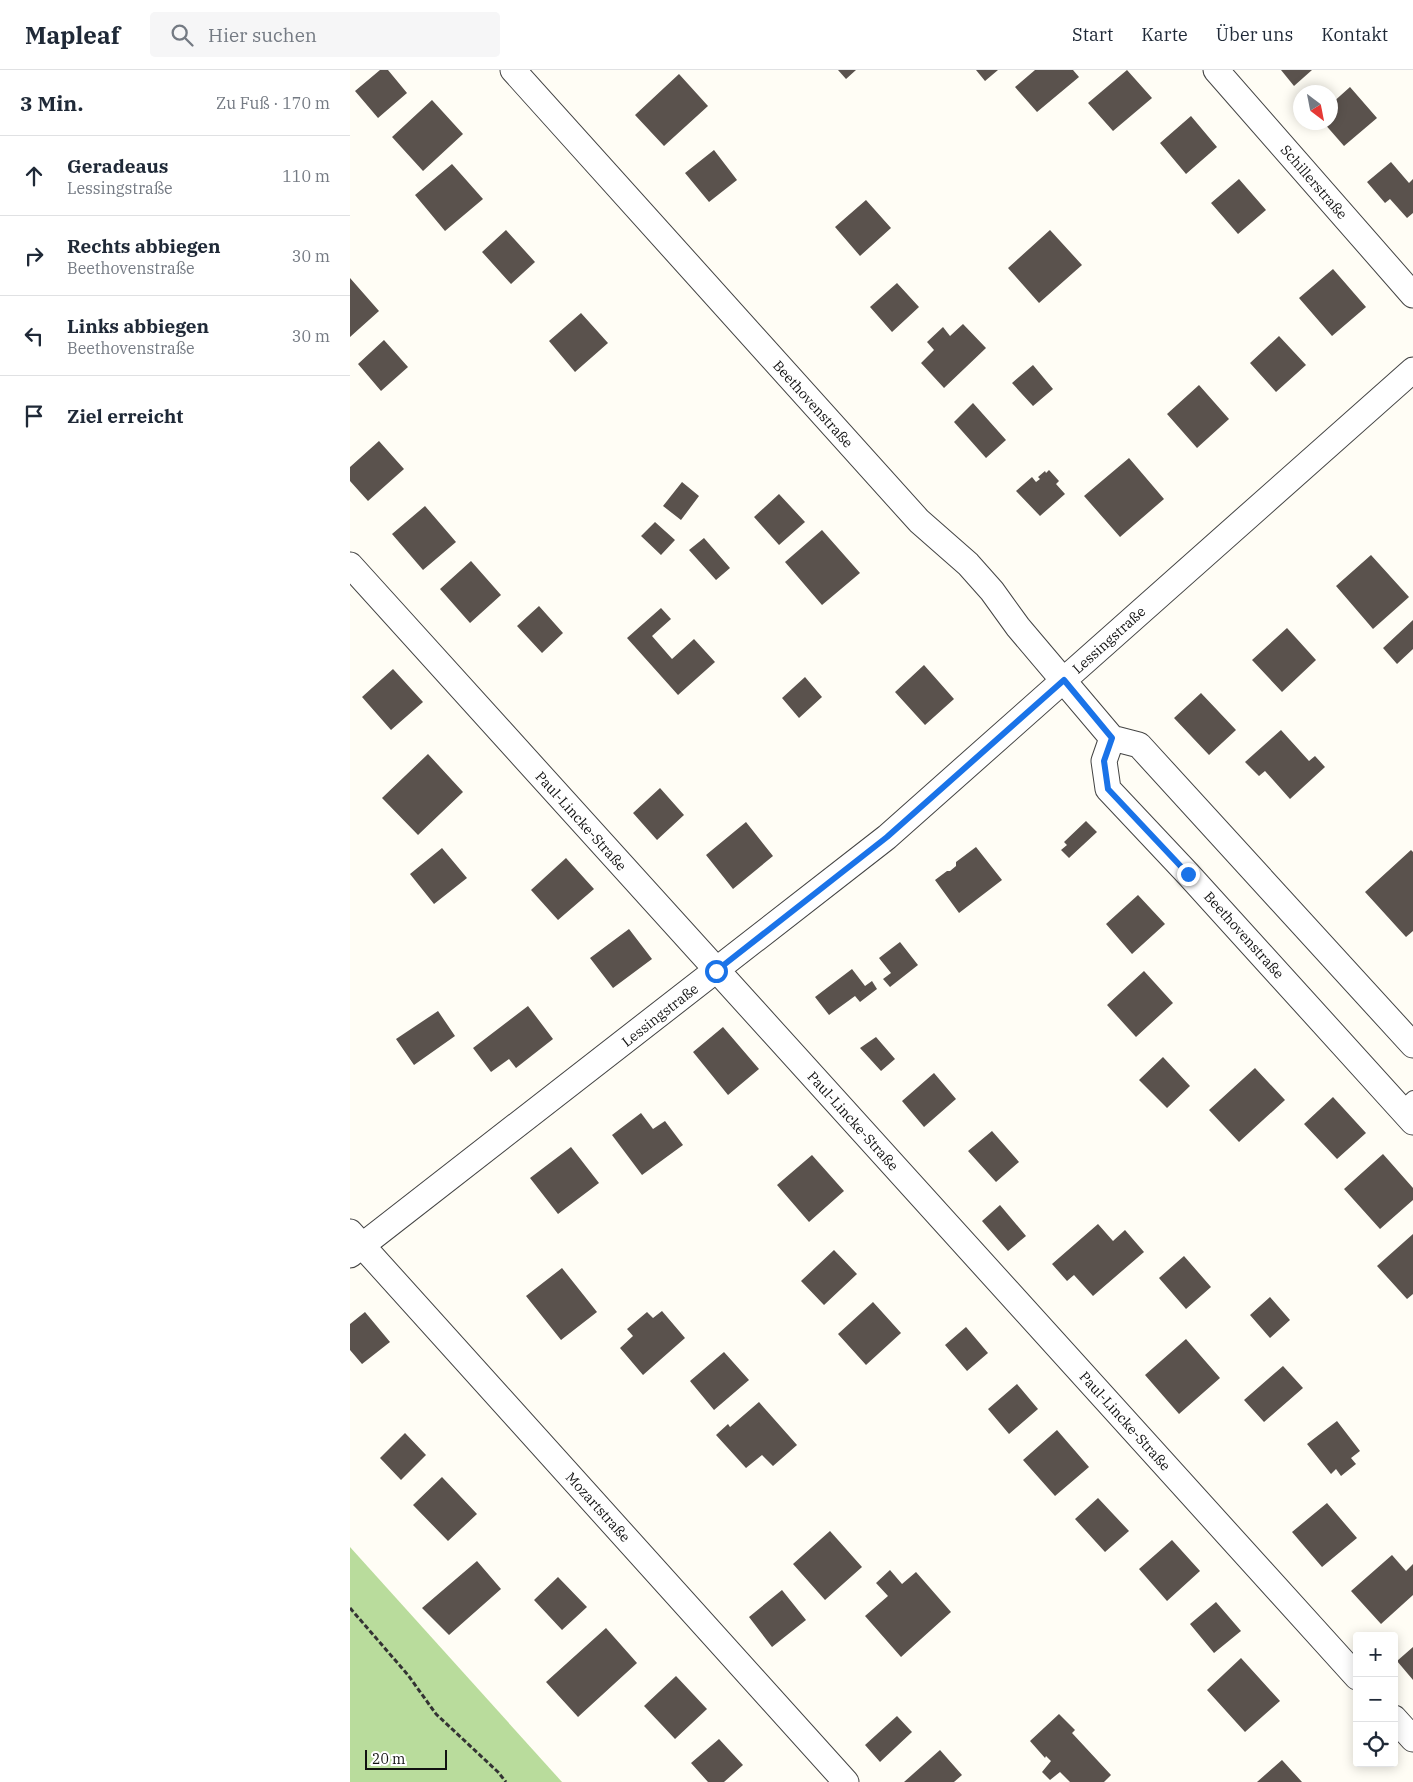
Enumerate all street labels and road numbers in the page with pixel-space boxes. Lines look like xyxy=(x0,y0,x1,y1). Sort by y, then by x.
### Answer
street label: Schillerstraße xyxy=(1277,141,1351,223)
street label: Beethovenstraße xyxy=(769,357,857,451)
street label: Lessingstraße xyxy=(1069,602,1149,678)
street label: Paul-Lincke-Straße xyxy=(532,768,630,874)
street label: Beethovenstraße xyxy=(1200,888,1288,982)
street label: Lessingstraße xyxy=(618,979,702,1051)
street label: Paul-Lincke-Straße xyxy=(804,1068,902,1174)
street label: Paul-Lincke-Straße xyxy=(1076,1368,1174,1474)
street label: Mozartstraße xyxy=(562,1468,634,1546)

